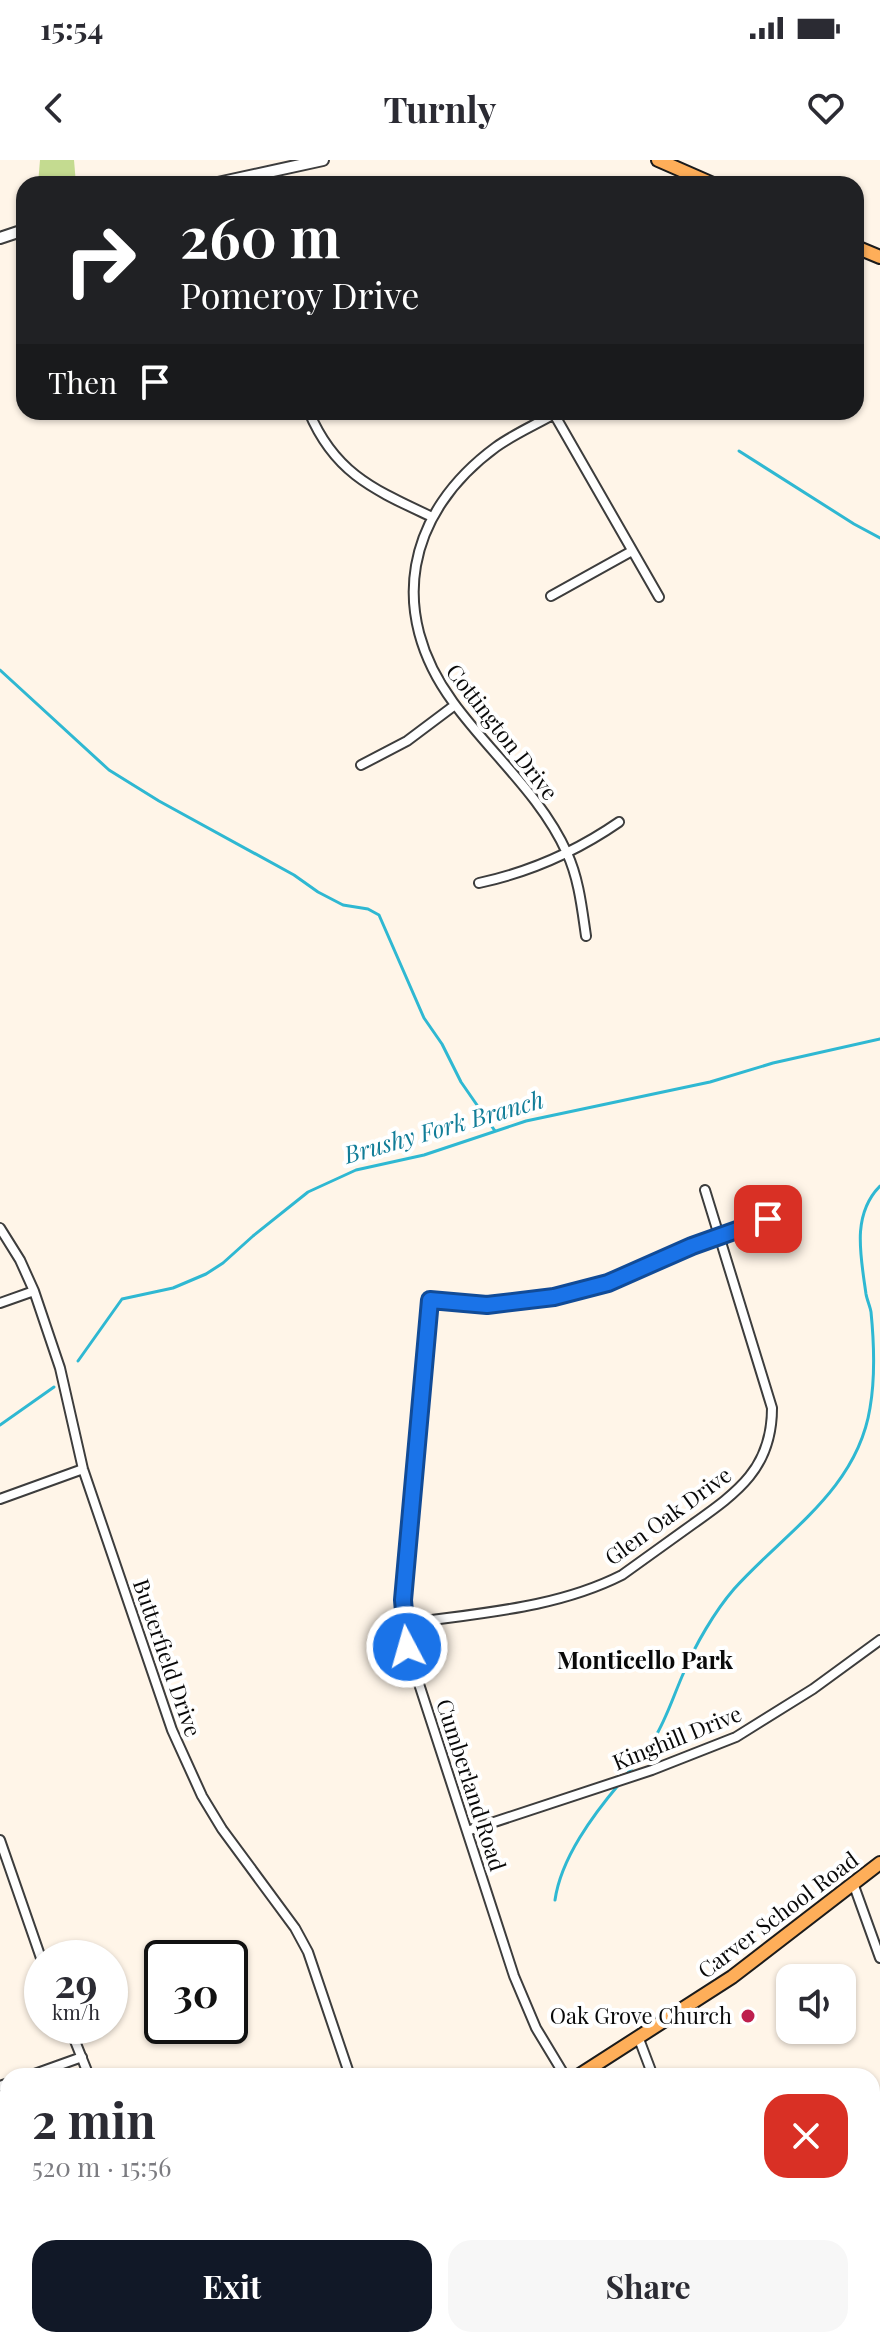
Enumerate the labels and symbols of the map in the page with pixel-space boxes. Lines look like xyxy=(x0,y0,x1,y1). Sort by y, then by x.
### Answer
street label: Cottington Drive xyxy=(440,657,565,806)
water label: Brushy Fork Branch xyxy=(339,1082,547,1170)
pin xyxy=(734,1185,802,1253)
street label: Glen Oak Drive xyxy=(598,1459,737,1571)
street label: Butterfield Drive xyxy=(127,1575,209,1741)
position arrow xyxy=(365,1605,449,1689)
district label: Monticello Park xyxy=(557,1643,734,1675)
street label: Cumberland Road xyxy=(430,1695,514,1875)
street label: Kinghill Drive xyxy=(608,1698,746,1777)
street label: Carver School Road xyxy=(691,1844,864,1984)
speed limit sign: 30 xyxy=(144,1940,248,2044)
place label: Oak Grove Church xyxy=(550,2000,732,2030)
marker: Oak Grove Church xyxy=(739,2007,757,2025)

